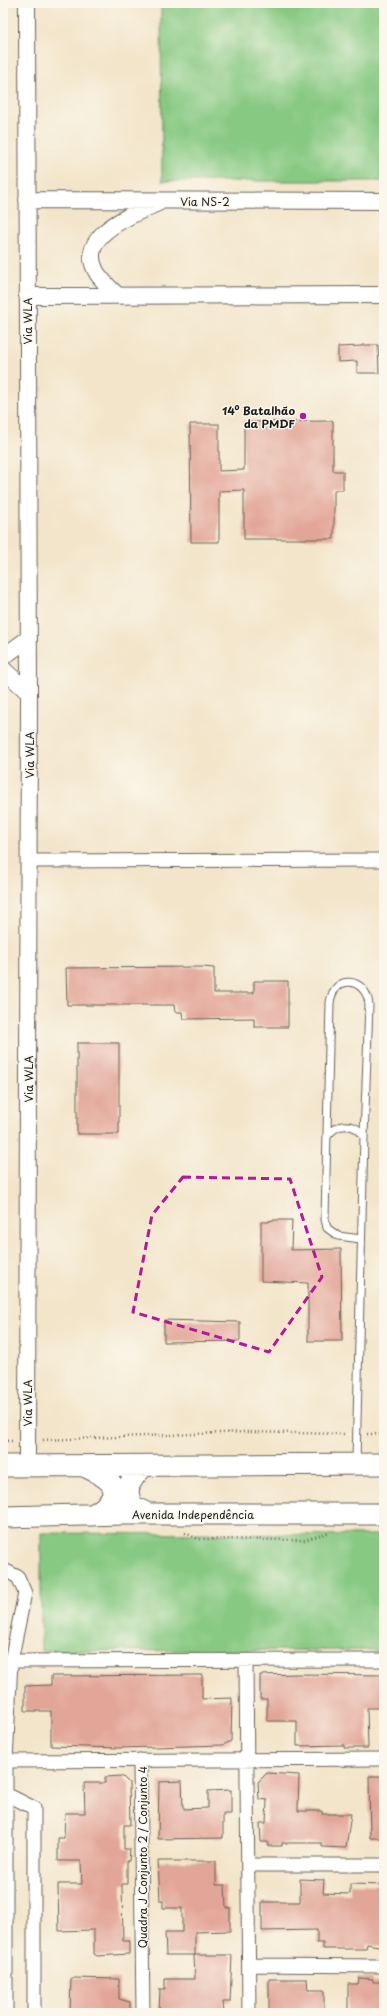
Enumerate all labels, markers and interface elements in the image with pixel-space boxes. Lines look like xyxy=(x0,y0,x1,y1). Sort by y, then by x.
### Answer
street label: Via NS-2 xyxy=(180,193,230,210)
street label: Via WLA xyxy=(19,297,36,344)
place label: 14º Batalhão da PMDF xyxy=(222,402,296,432)
marker: 14º Batalhão da PMDF xyxy=(298,411,308,421)
street label: Via WLA xyxy=(21,731,38,778)
street label: Via WLA xyxy=(20,1055,37,1102)
street label: Via WLA xyxy=(19,1379,36,1426)
street label: Avenida Independência xyxy=(132,1506,254,1523)
street label: Quadra J Conjunto 2 / Conjunto 4 xyxy=(134,1766,151,1948)

